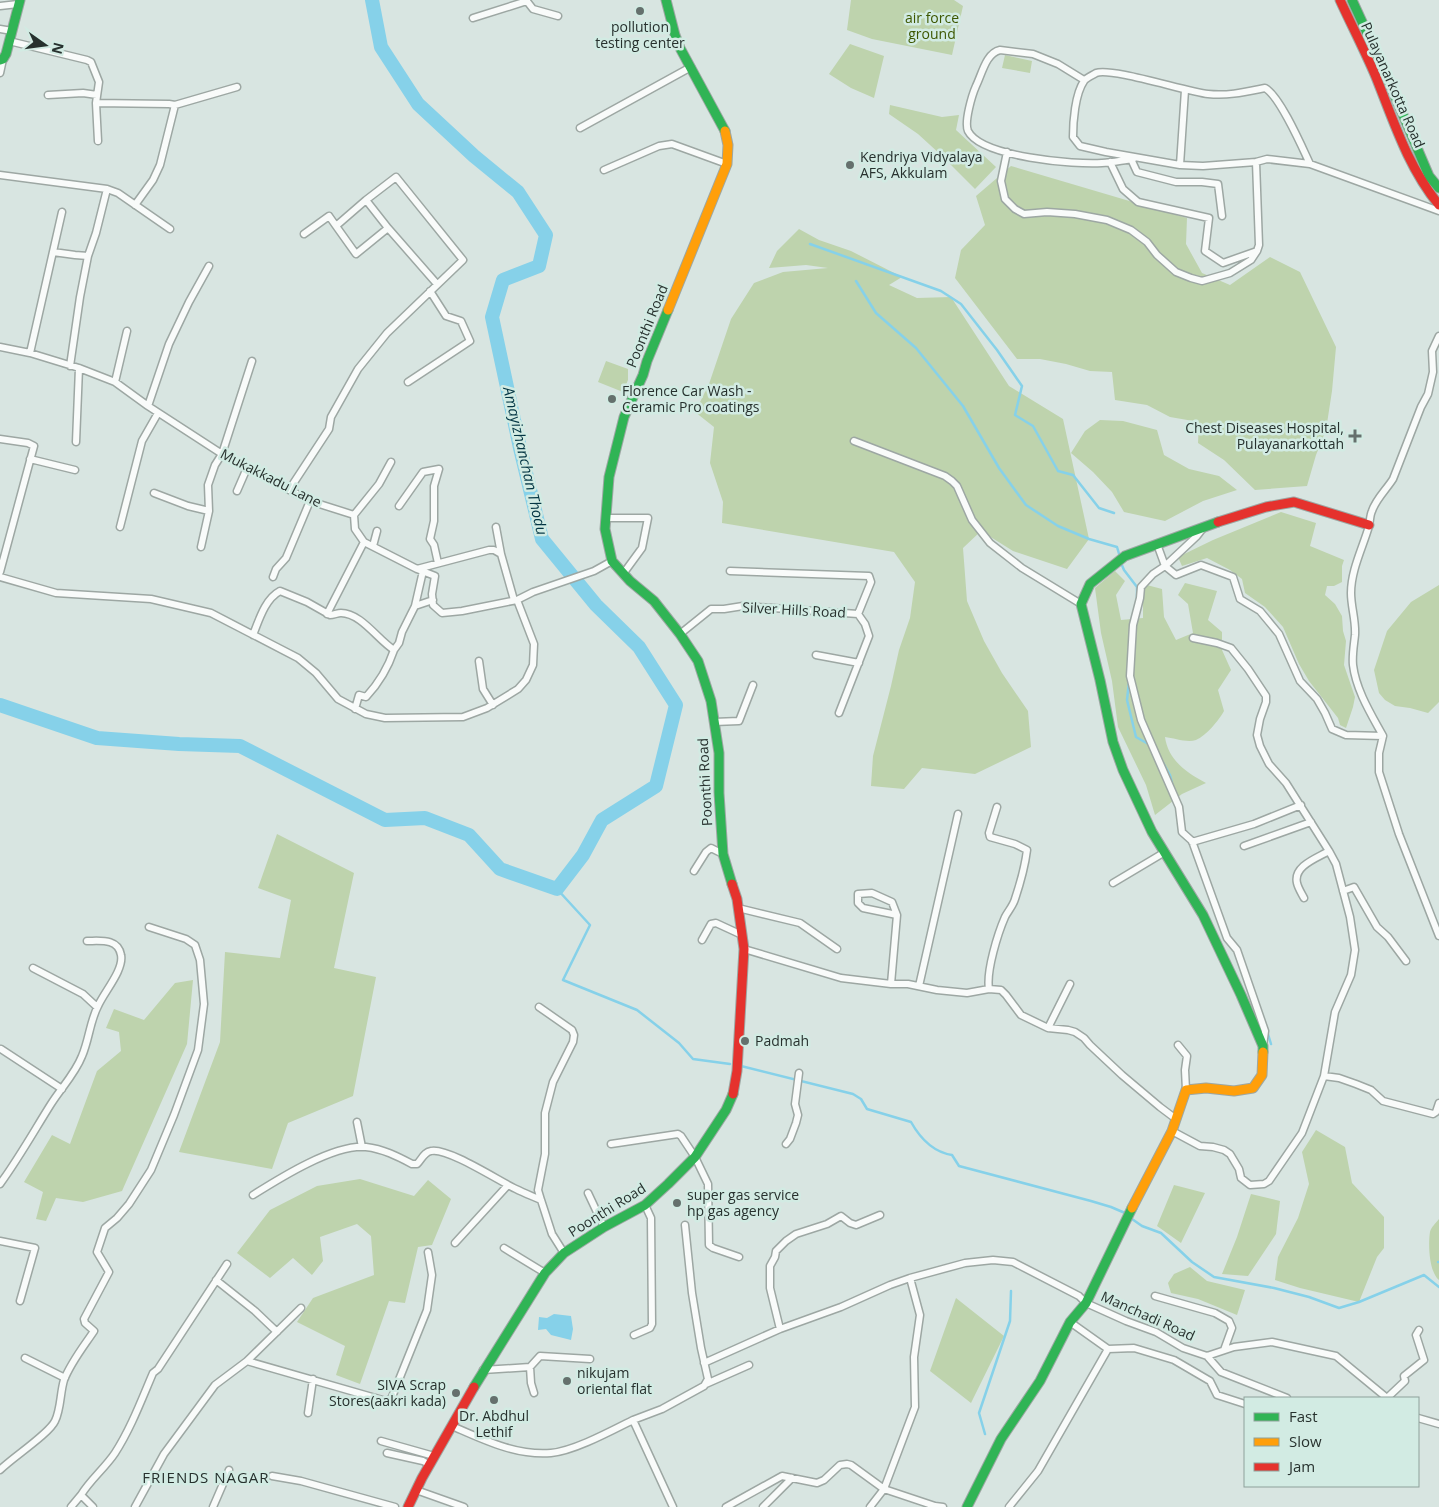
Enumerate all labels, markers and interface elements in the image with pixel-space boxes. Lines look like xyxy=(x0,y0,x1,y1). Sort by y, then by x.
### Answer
marker: pollution testing center xyxy=(634,5,646,17)
park label: air force ground xyxy=(905,8,959,43)
place label: pollution testing center xyxy=(595,17,685,52)
street label: Pulayanarkotta Road xyxy=(1357,19,1430,151)
north arrow xyxy=(20,20,70,70)
text: N xyxy=(48,40,69,56)
place label: Kendriya Vidyalaya AFS, Akkulam xyxy=(860,147,983,182)
marker: Kendriya Vidyalaya AFS, Akkulam xyxy=(844,159,856,171)
street label: Poonthi Road xyxy=(621,281,672,370)
place label: Florence Car Wash - Ceramic Pro coatings xyxy=(622,381,760,416)
water label: Amayizhanchan Thodu xyxy=(499,384,553,537)
marker: Florence Car Wash - Ceramic Pro coatings xyxy=(606,393,618,405)
place label: Chest Diseases Hospital, Pulayanarkottah xyxy=(1185,418,1344,453)
marker: Chest Diseases Hospital, Pulayanarkottah xyxy=(1348,429,1362,443)
street label: Mukakkadu Lane xyxy=(217,444,325,511)
street label: Silver Hills Road xyxy=(742,597,846,622)
street label: Poonthi Road xyxy=(693,738,716,826)
place label: Padmah xyxy=(755,1031,809,1050)
marker: Padmah xyxy=(739,1035,751,1047)
street label: Poonthi Road xyxy=(564,1178,649,1241)
place label: super gas service hp gas agency xyxy=(687,1185,799,1220)
marker: super gas service hp gas agency xyxy=(671,1197,683,1209)
street label: Manchadi Road xyxy=(1098,1286,1198,1345)
place label: nikujam oriental flat xyxy=(577,1363,652,1398)
place label: SIVA Scrap Stores(aakri kada) xyxy=(329,1375,446,1410)
marker: nikujam oriental flat xyxy=(561,1375,573,1387)
marker: SIVA Scrap Stores(aakri kada) xyxy=(450,1387,462,1399)
marker: Dr. Abdhul Lethif xyxy=(488,1394,500,1406)
legend xyxy=(1244,1397,1419,1487)
place label: Dr. Abdhul Lethif xyxy=(459,1406,529,1441)
text: Fast xyxy=(1289,1406,1318,1426)
text: Slow xyxy=(1289,1431,1322,1451)
text: Jam xyxy=(1287,1456,1315,1476)
district label: FRIENDS NAGAR xyxy=(142,1467,270,1487)

